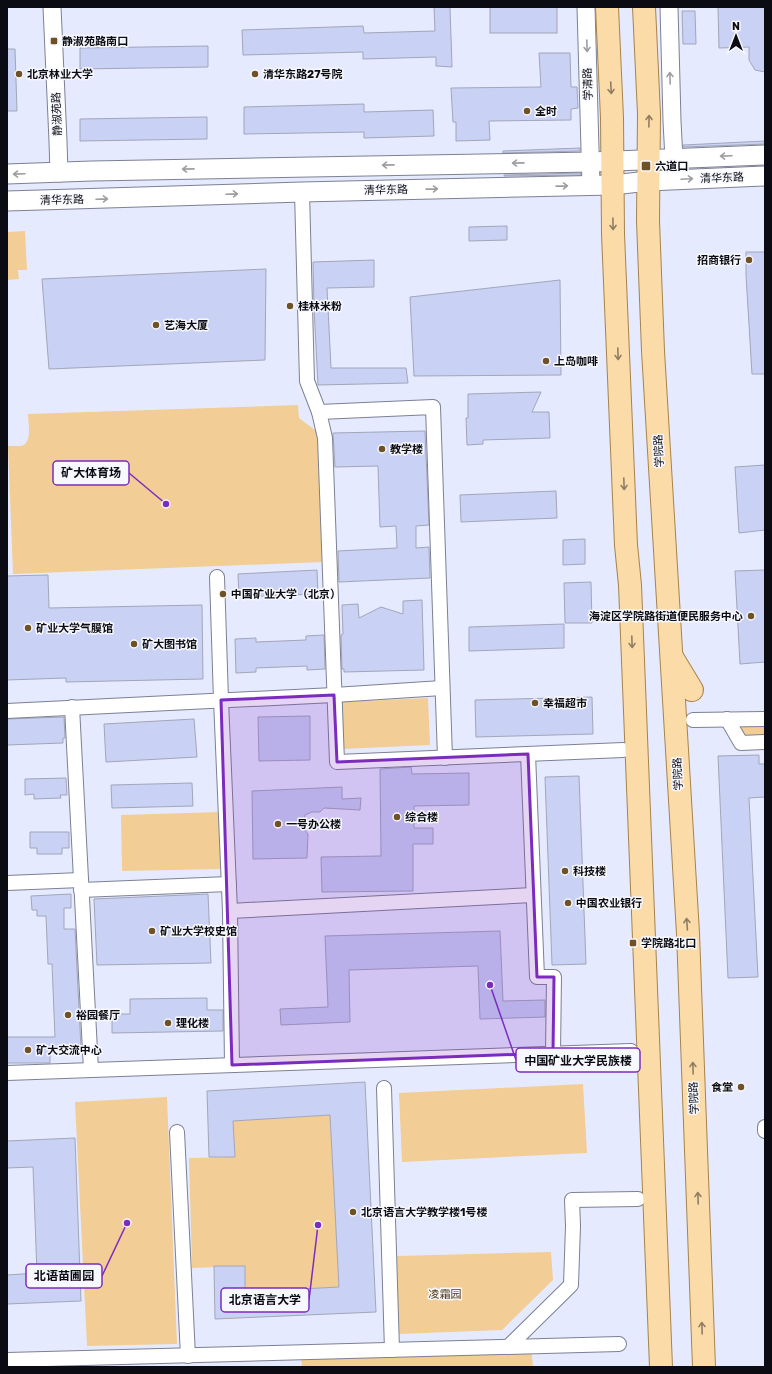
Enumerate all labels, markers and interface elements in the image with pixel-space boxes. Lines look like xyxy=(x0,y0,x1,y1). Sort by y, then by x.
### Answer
north arrow xyxy=(716,16,756,56)
text: N xyxy=(732,20,740,33)
place label: 静淑苑路南口 xyxy=(62,35,128,48)
marker: 静淑苑路南口 xyxy=(49,36,59,46)
one-way arrow xyxy=(583,39,591,52)
street label: 学清路 xyxy=(581,67,595,101)
place label: 北京林业大学 xyxy=(27,68,93,81)
place label: 清华东路27号院 xyxy=(263,68,342,81)
marker: 北京林业大学 xyxy=(14,69,24,79)
marker: 清华东路27号院 xyxy=(250,69,260,79)
one-way arrow xyxy=(667,72,674,85)
one-way arrow xyxy=(607,81,615,94)
street label: 静淑苑路 xyxy=(50,92,64,136)
place label: 全时 xyxy=(535,105,557,118)
marker: 全时 xyxy=(522,106,532,116)
one-way arrow xyxy=(645,115,653,128)
one-way arrow xyxy=(720,153,733,160)
one-way arrow xyxy=(512,159,525,167)
marker: 六道口 xyxy=(640,160,652,172)
place label: 六道口 xyxy=(655,160,688,173)
one-way arrow xyxy=(382,162,395,169)
one-way arrow xyxy=(182,165,195,173)
one-way arrow xyxy=(13,170,26,177)
street label: 清华东路 xyxy=(700,171,744,185)
one-way arrow xyxy=(680,176,693,183)
one-way arrow xyxy=(555,182,568,190)
street label: 清华东路 xyxy=(364,183,408,197)
one-way arrow xyxy=(425,185,438,193)
one-way arrow xyxy=(225,191,238,198)
street label: 清华东路 xyxy=(40,193,84,207)
one-way arrow xyxy=(95,195,108,202)
one-way arrow xyxy=(609,217,617,230)
place label: 招商银行 xyxy=(697,254,741,267)
marker: 招商银行 xyxy=(744,255,754,265)
place label: 桂林米粉 xyxy=(298,300,342,313)
marker: 桂林米粉 xyxy=(285,301,295,311)
place label: 艺海大厦 xyxy=(164,319,208,332)
marker: 艺海大厦 xyxy=(151,320,161,330)
one-way arrow xyxy=(614,347,622,360)
place label: 上岛咖啡 xyxy=(554,355,598,368)
marker: 上岛咖啡 xyxy=(541,356,551,366)
street label: 学院路 xyxy=(652,434,666,468)
place label: 教学楼 xyxy=(390,443,423,456)
marker: 教学楼 xyxy=(377,444,387,454)
callout: 矿大体育场 xyxy=(53,461,129,485)
text: 矿大体育场 xyxy=(61,466,121,480)
one-way arrow xyxy=(620,477,627,490)
place label: 中国矿业大学（北京） xyxy=(231,588,341,601)
marker: 中国矿业大学（北京） xyxy=(218,589,228,599)
place label: 海淀区学院路街道便民服务中心 xyxy=(589,610,743,623)
marker: 海淀区学院路街道便民服务中心 xyxy=(746,611,756,621)
place label: 矿业大学气膜馆 xyxy=(36,622,113,635)
marker: 矿业大学气膜馆 xyxy=(23,623,33,633)
one-way arrow xyxy=(628,635,636,648)
place label: 矿大图书馆 xyxy=(142,638,197,651)
marker: 矿大图书馆 xyxy=(129,639,139,649)
place label: 幸福超市 xyxy=(543,697,587,710)
marker: 幸福超市 xyxy=(530,698,540,708)
street label: 学院路 xyxy=(671,757,685,791)
place label: 综合楼 xyxy=(405,811,438,824)
marker: 综合楼 xyxy=(392,812,402,822)
place label: 一号办公楼 xyxy=(286,818,341,831)
marker: 一号办公楼 xyxy=(273,819,283,829)
place label: 科技楼 xyxy=(573,865,606,878)
marker: 科技楼 xyxy=(560,866,570,876)
place label: 中国农业银行 xyxy=(576,897,642,910)
marker: 中国农业银行 xyxy=(563,898,573,908)
one-way arrow xyxy=(683,918,691,931)
place label: 矿业大学校史馆 xyxy=(160,925,237,938)
marker: 矿业大学校史馆 xyxy=(147,926,157,936)
place label: 学院路北口 xyxy=(641,937,696,950)
marker: 学院路北口 xyxy=(628,938,638,948)
place label: 裕园餐厅 xyxy=(76,1009,120,1022)
marker: 裕园餐厅 xyxy=(63,1010,73,1020)
place label: 理化楼 xyxy=(176,1017,209,1030)
marker: 理化楼 xyxy=(163,1018,173,1028)
place label: 矿大交流中心 xyxy=(36,1044,102,1057)
marker: 矿大交流中心 xyxy=(23,1045,33,1055)
callout: 中国矿业大学民族楼 xyxy=(516,1048,640,1072)
text: 中国矿业大学民族楼 xyxy=(524,1054,632,1068)
one-way arrow xyxy=(689,1062,696,1075)
street label: 学院路 xyxy=(687,1081,701,1115)
place label: 食堂 xyxy=(711,1081,733,1094)
marker: 食堂 xyxy=(736,1082,746,1092)
one-way arrow xyxy=(694,1192,701,1205)
place label: 北京语言大学教学楼1号楼 xyxy=(361,1206,487,1219)
marker: 北京语言大学教学楼1号楼 xyxy=(348,1207,358,1217)
callout: 北语苗圃园 xyxy=(26,1264,102,1288)
text: 北语苗圃园 xyxy=(34,1269,94,1283)
callout: 北京语言大学 xyxy=(221,1288,309,1312)
park label: 凌霜园 xyxy=(429,1288,462,1301)
text: 北京语言大学 xyxy=(229,1293,301,1307)
one-way arrow xyxy=(699,1322,706,1335)

